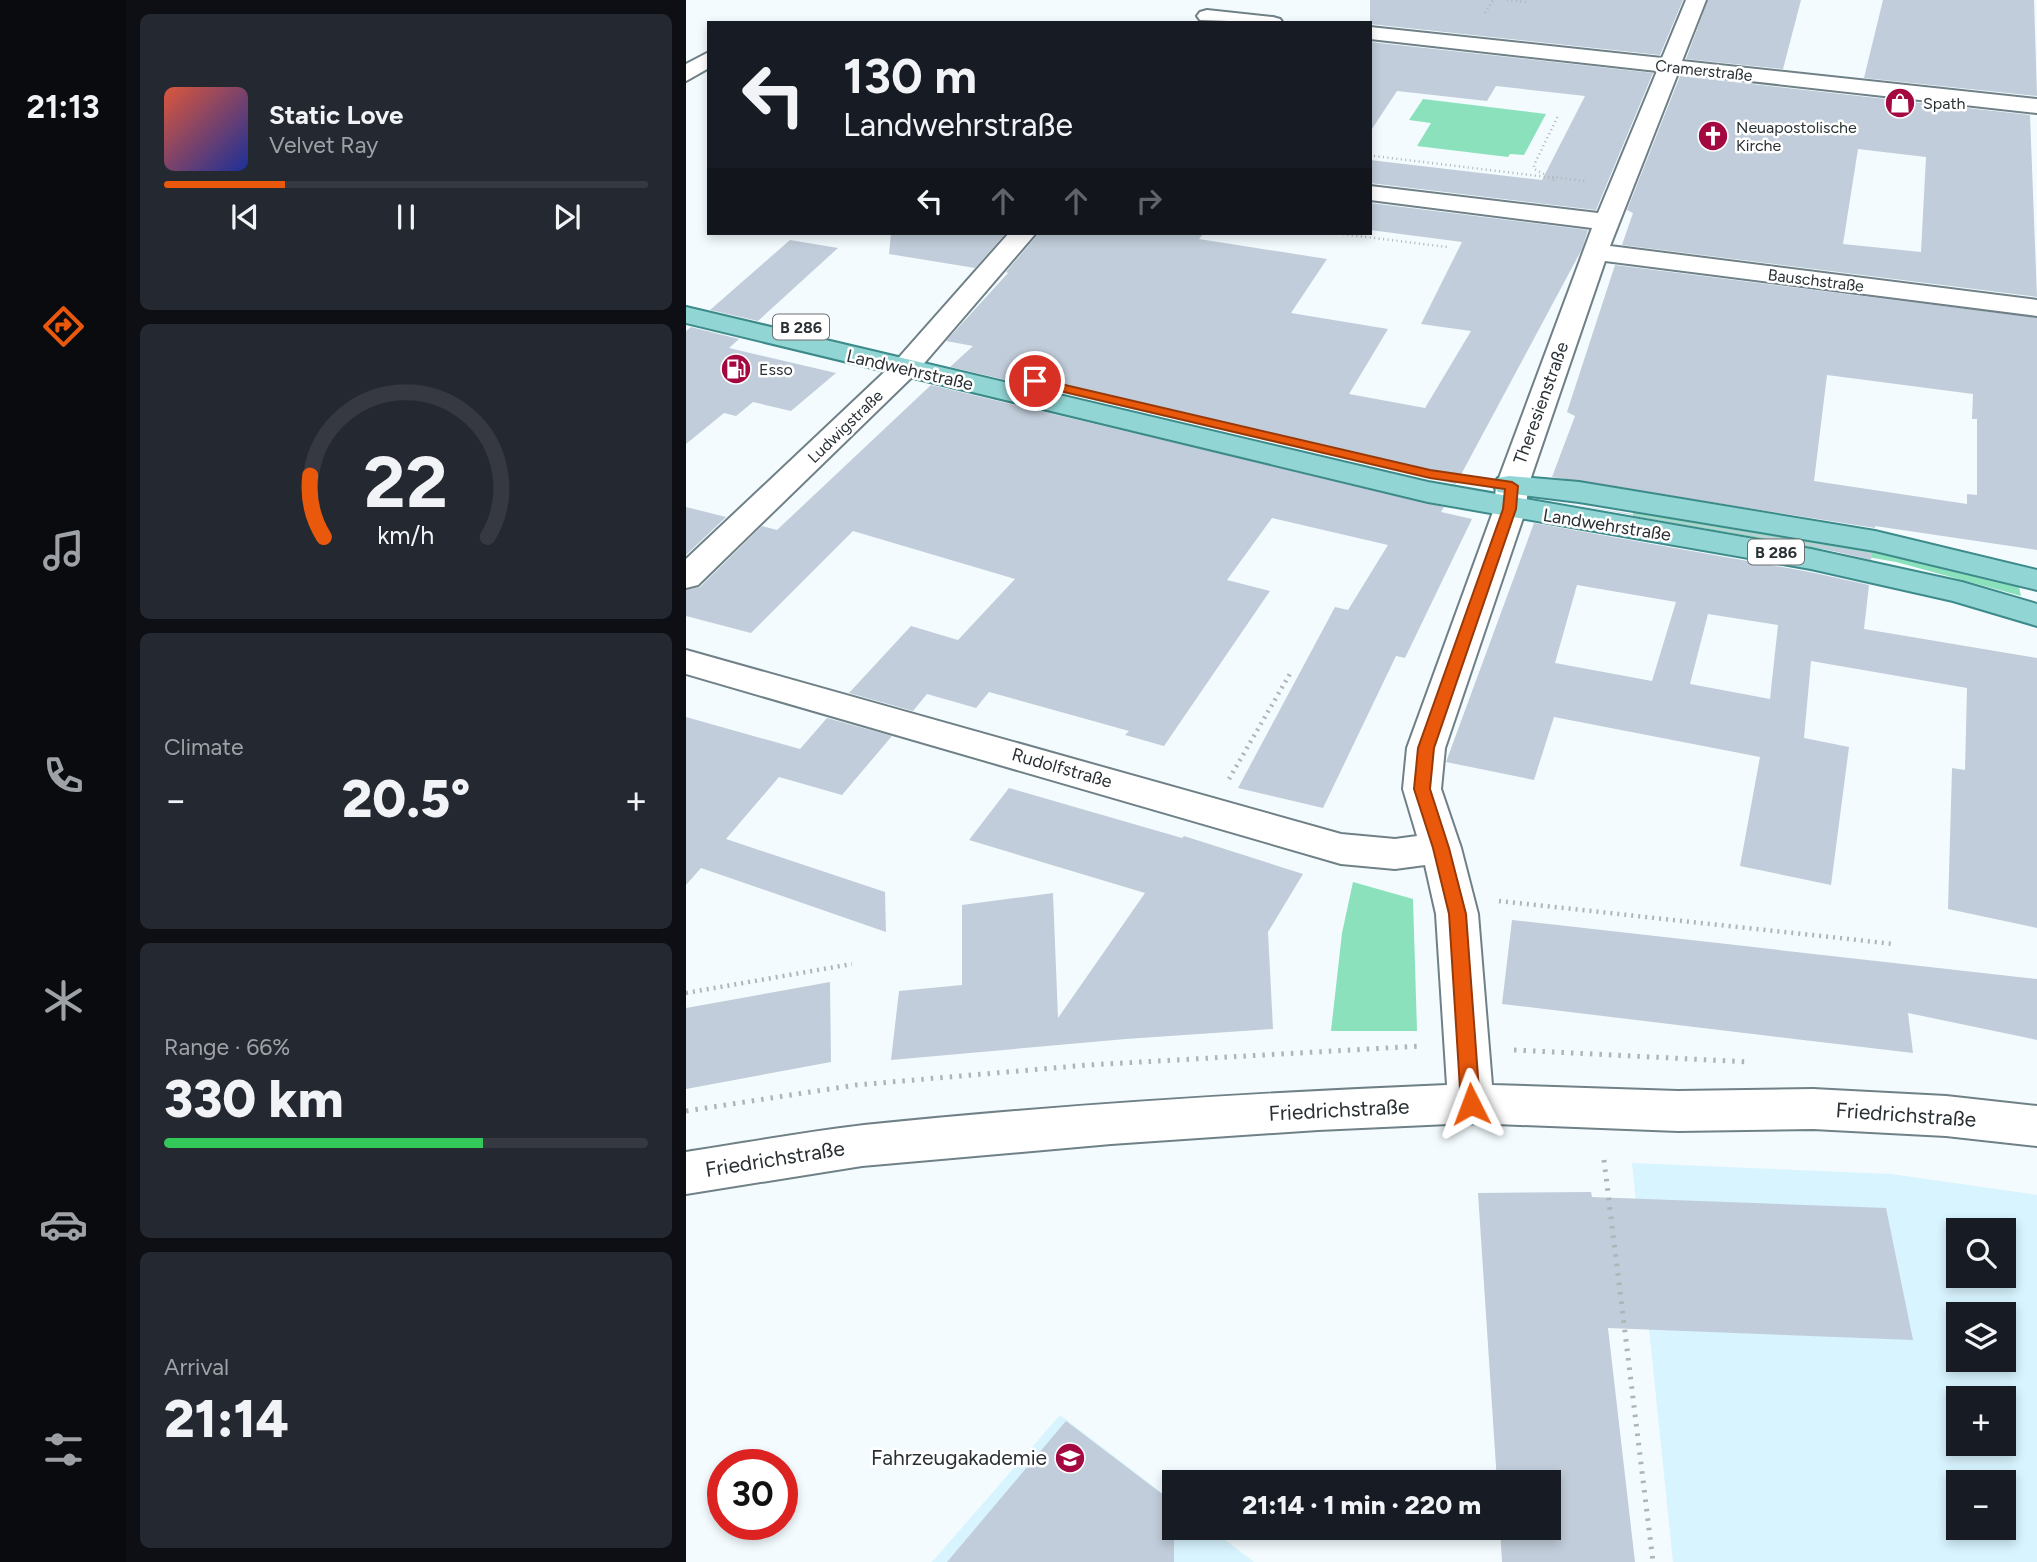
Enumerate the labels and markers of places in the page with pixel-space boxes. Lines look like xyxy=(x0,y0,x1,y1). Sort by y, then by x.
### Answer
shop icon: Spath xyxy=(1883,86,1917,120)
place label: Spath xyxy=(1923,94,1965,113)
place label: Neuapostolische Kirche xyxy=(1736,118,1857,155)
church icon: Neuapostolische Kirche xyxy=(1696,119,1730,153)
pin xyxy=(1005,351,1065,411)
fuel station icon: Esso xyxy=(719,352,753,386)
place label: Esso xyxy=(759,360,793,379)
school or university icon: Fahrzeugakademie xyxy=(1053,1441,1087,1475)
place label: Fahrzeugakademie xyxy=(871,1445,1047,1470)

